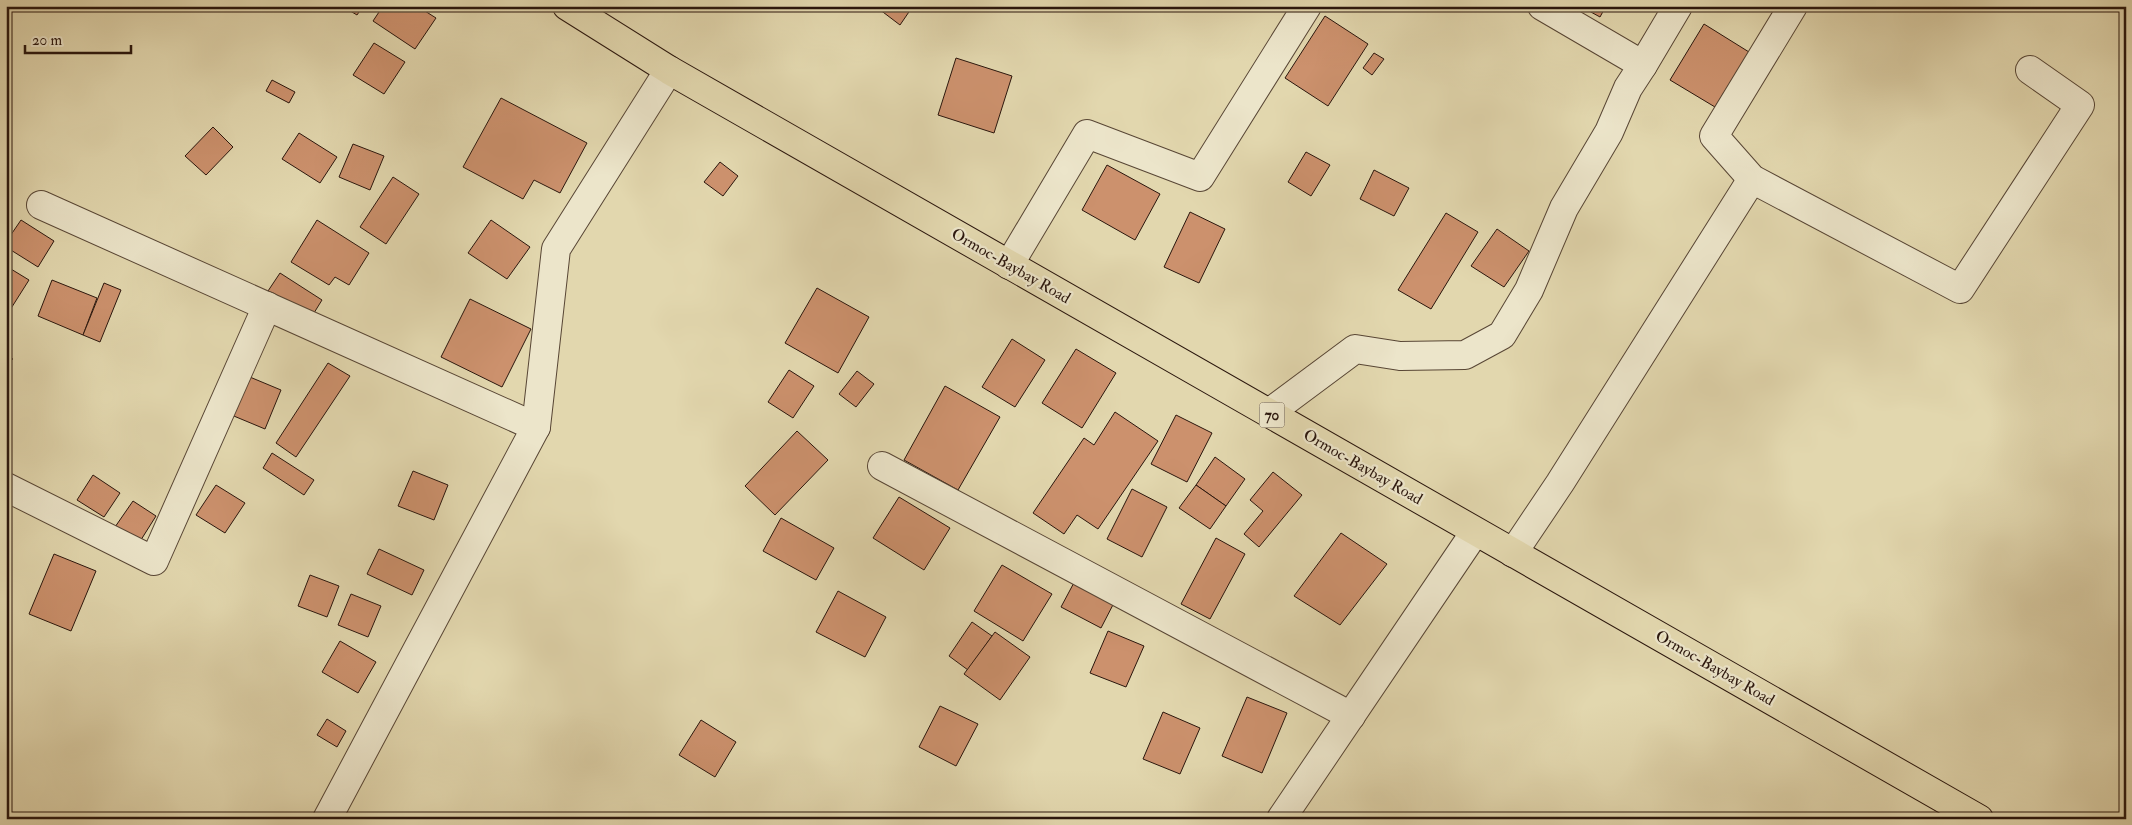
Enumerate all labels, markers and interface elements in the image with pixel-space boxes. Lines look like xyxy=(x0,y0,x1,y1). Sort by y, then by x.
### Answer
scale bar xyxy=(25,22,131,54)
text: 20 m xyxy=(32,31,62,50)
street label: Ormoc-Baybay Road xyxy=(948,224,1074,308)
road number: 70 xyxy=(1260,402,1284,428)
street label: Ormoc-Baybay Road xyxy=(1300,425,1426,509)
street label: Ormoc-Baybay Road xyxy=(1652,626,1778,710)

